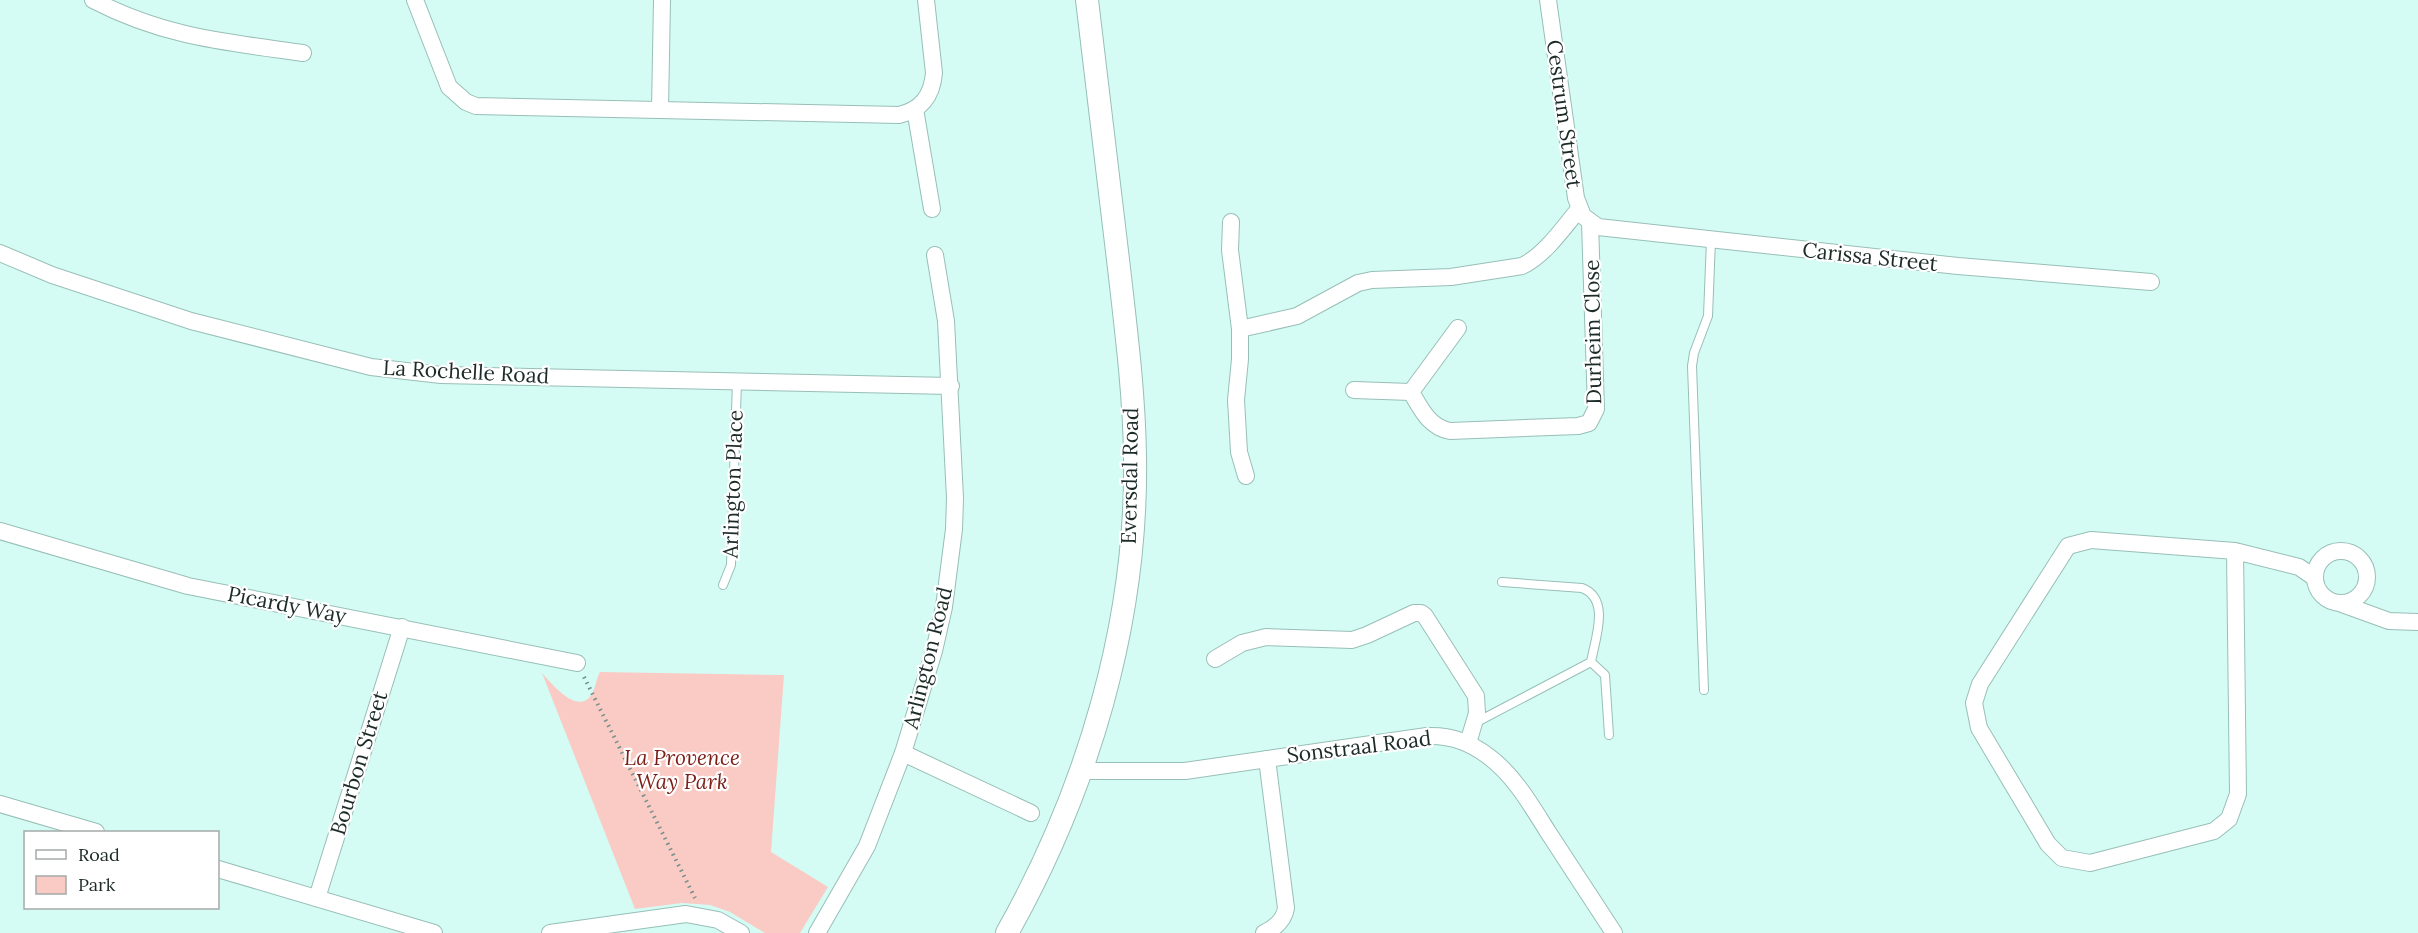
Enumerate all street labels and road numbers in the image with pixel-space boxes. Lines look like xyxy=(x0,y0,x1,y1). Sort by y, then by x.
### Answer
street label: Cestrum Street xyxy=(1541,38,1588,191)
street label: Carissa Street xyxy=(1801,236,1940,277)
street label: Durheim Close xyxy=(1578,259,1607,405)
street label: La Rochelle Road xyxy=(382,354,550,389)
street label: Eversdal Road xyxy=(1115,407,1144,545)
street label: Arlington Place xyxy=(716,409,749,560)
street label: Picardy Way xyxy=(225,580,349,629)
street label: Arlington Road xyxy=(897,584,958,733)
street label: Bourbon Street xyxy=(324,687,393,838)
street label: Sonstraal Road xyxy=(1285,724,1433,769)

